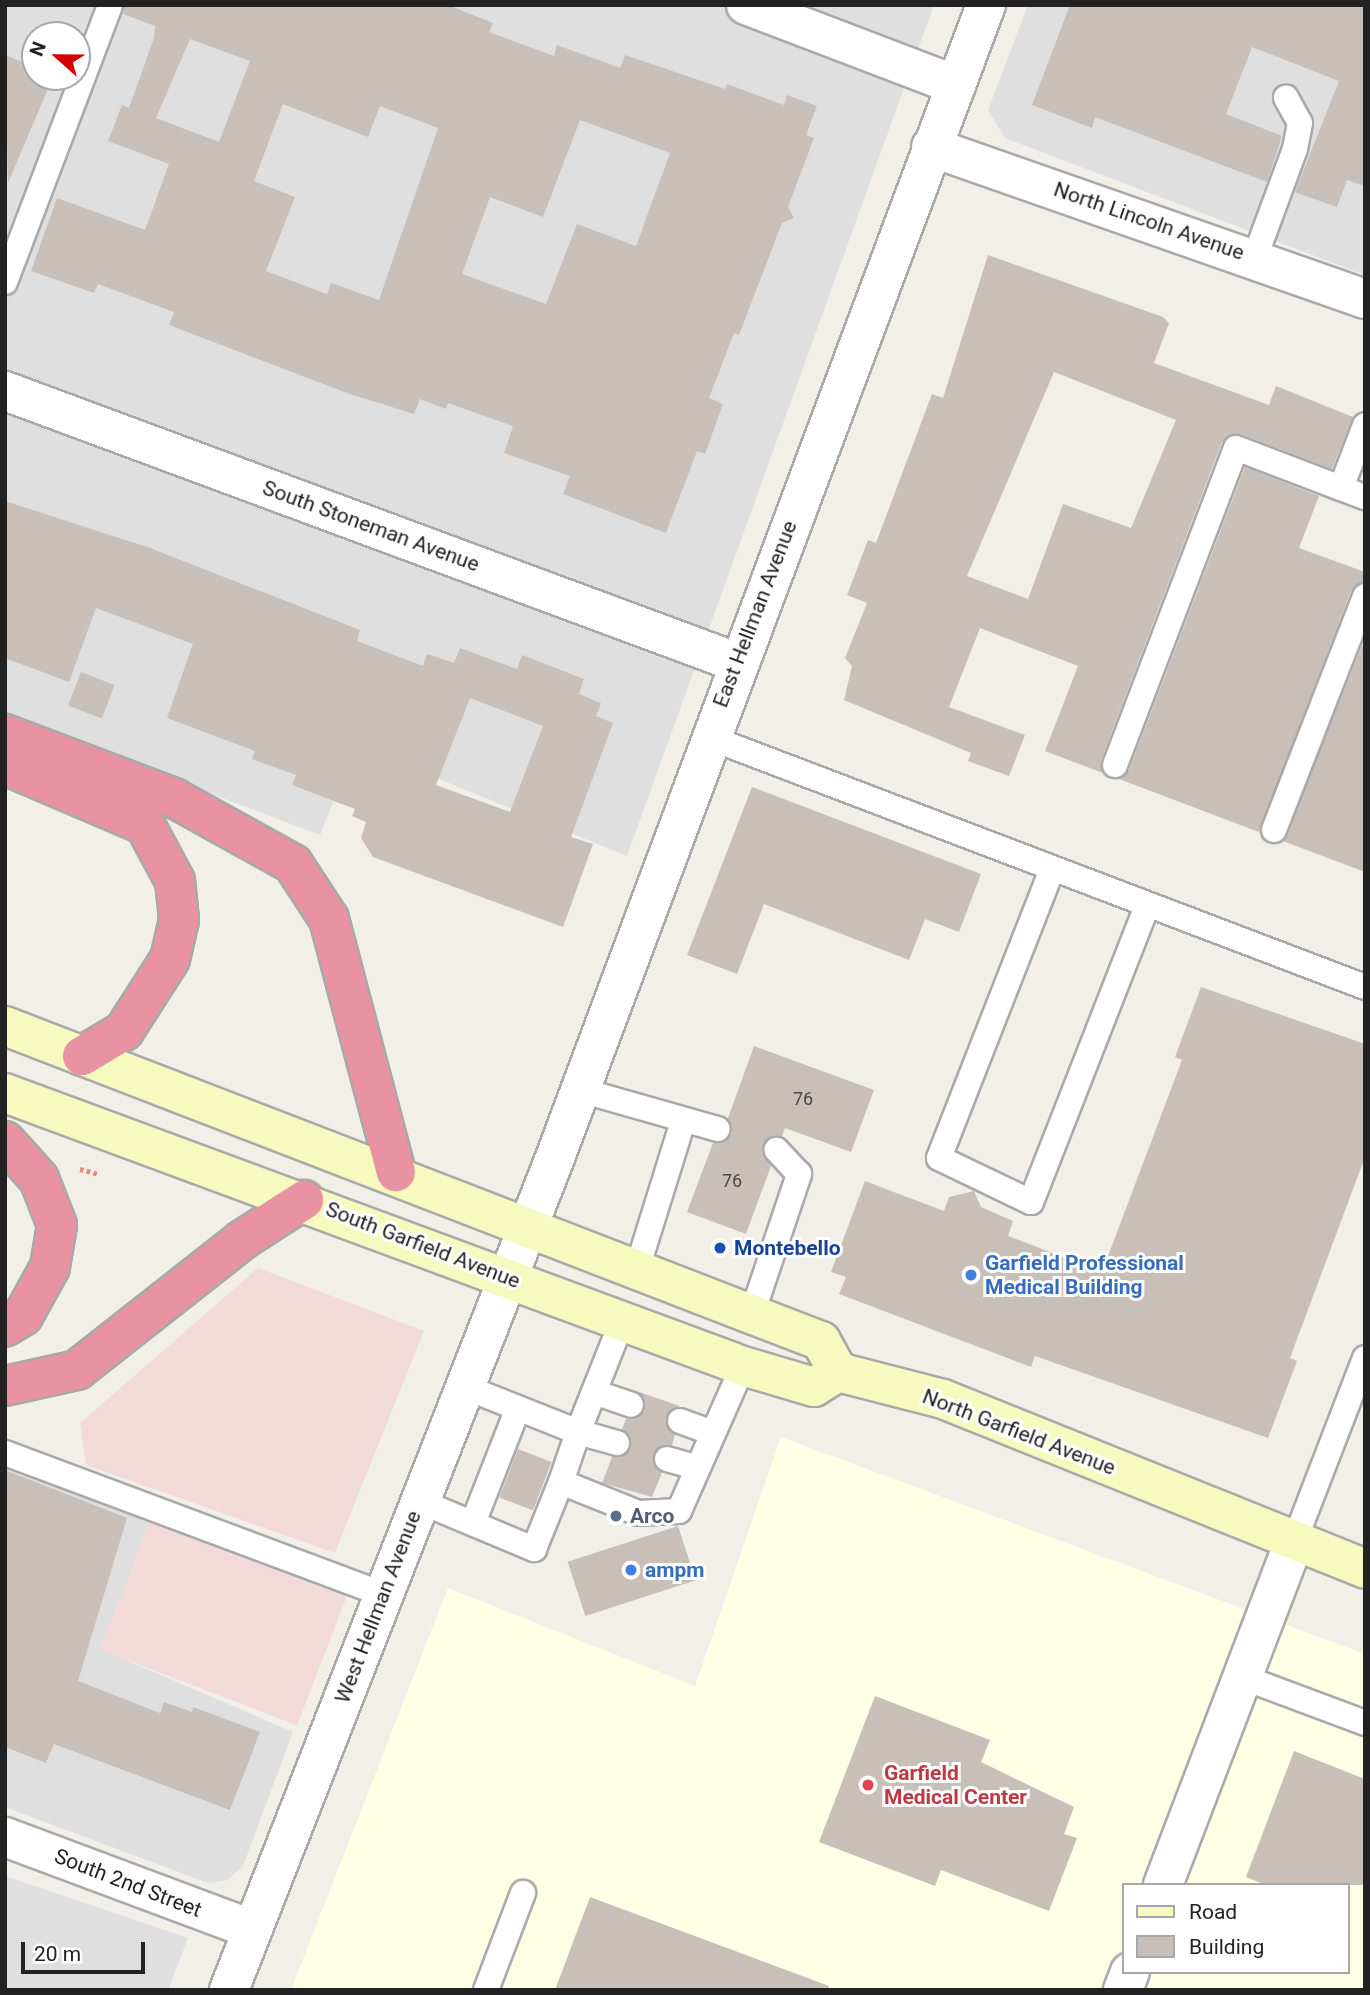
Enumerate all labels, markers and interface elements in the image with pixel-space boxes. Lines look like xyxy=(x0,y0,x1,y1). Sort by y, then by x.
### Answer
north arrow xyxy=(21,21,91,91)
text: N xyxy=(25,39,51,59)
street label: North Lincoln Avenue xyxy=(1050,177,1248,265)
street label: South Stoneman Avenue xyxy=(259,475,483,577)
street label: East Hellman Avenue xyxy=(708,517,802,711)
house number: 76 xyxy=(793,1088,813,1110)
house number: 76 xyxy=(722,1170,742,1192)
street label: South Garfield Avenue xyxy=(322,1196,524,1294)
place label: Montebello xyxy=(734,1235,841,1261)
marker: Montebello xyxy=(712,1240,728,1256)
place label: Garfield Professional Medical Building xyxy=(985,1250,1184,1300)
marker: Garfield Professional Medical Building xyxy=(963,1267,979,1283)
street label: North Garfield Avenue xyxy=(919,1384,1119,1480)
place label: Arco xyxy=(630,1503,674,1529)
street label: West Hellman Avenue xyxy=(330,1507,426,1707)
marker: Arco xyxy=(608,1508,624,1524)
place label: ampm xyxy=(645,1557,704,1583)
marker: ampm xyxy=(623,1562,639,1578)
place label: Garfield Medical Center xyxy=(884,1760,1027,1810)
marker: Garfield Medical Center xyxy=(858,1775,878,1795)
street label: South 2nd Street xyxy=(51,1843,205,1923)
legend xyxy=(1122,1883,1349,1974)
text: Road xyxy=(1189,1900,1237,1924)
scale bar xyxy=(24,1928,149,1972)
text: Building xyxy=(1189,1935,1264,1959)
text: 20 m xyxy=(34,1942,81,1966)

